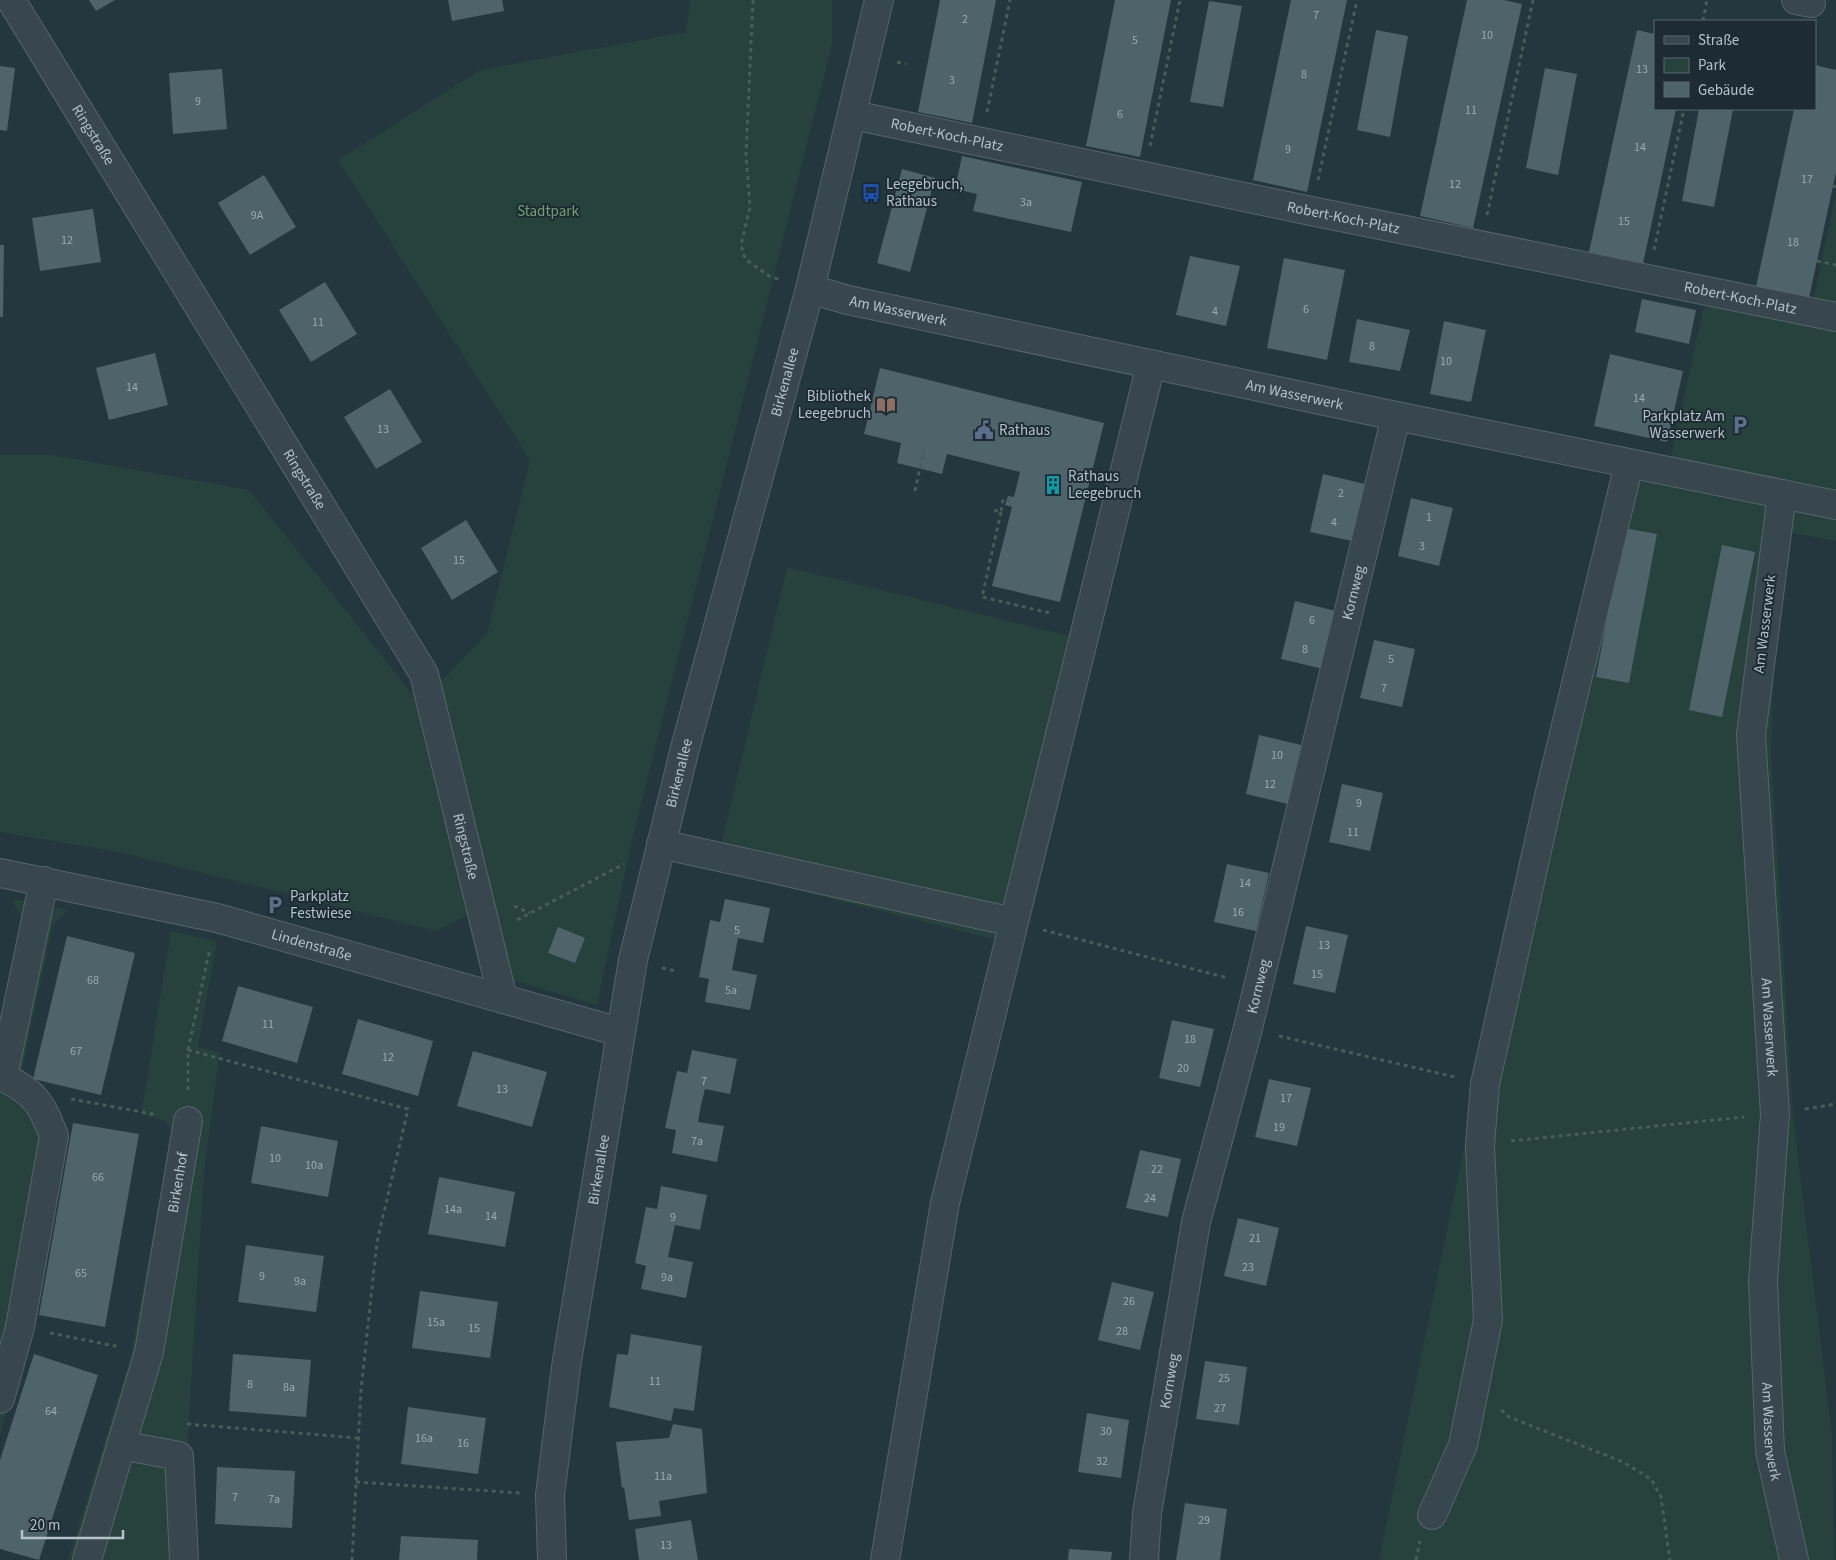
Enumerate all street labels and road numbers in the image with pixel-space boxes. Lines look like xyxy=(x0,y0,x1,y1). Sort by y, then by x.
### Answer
street label: Ringstraße xyxy=(67,100,120,169)
street label: Robert-Koch-Platz xyxy=(889,113,1005,157)
street label: Robert-Koch-Platz xyxy=(1285,196,1402,239)
street label: Robert-Koch-Platz xyxy=(1682,276,1799,319)
street label: Am Wasserwerk xyxy=(848,290,950,331)
street label: Birkenallee xyxy=(765,345,804,419)
street label: Am Wasserwerk xyxy=(1244,374,1346,415)
street label: Ringstraße xyxy=(278,445,331,514)
street label: Kornweg xyxy=(1337,563,1370,622)
street label: Am Wasserwerk xyxy=(1749,573,1782,674)
street label: Birkenallee xyxy=(660,736,698,810)
street label: Ringstraße xyxy=(448,811,484,882)
street label: Lindenstraße xyxy=(269,923,354,966)
street label: Kornweg xyxy=(1241,956,1275,1016)
street label: Am Wasserwerk xyxy=(1756,977,1783,1078)
street label: Birkenallee xyxy=(582,1133,615,1206)
street label: Birkenhof xyxy=(162,1150,193,1214)
street label: Kornweg xyxy=(1154,1351,1184,1410)
street label: Am Wasserwerk xyxy=(1757,1382,1787,1483)

